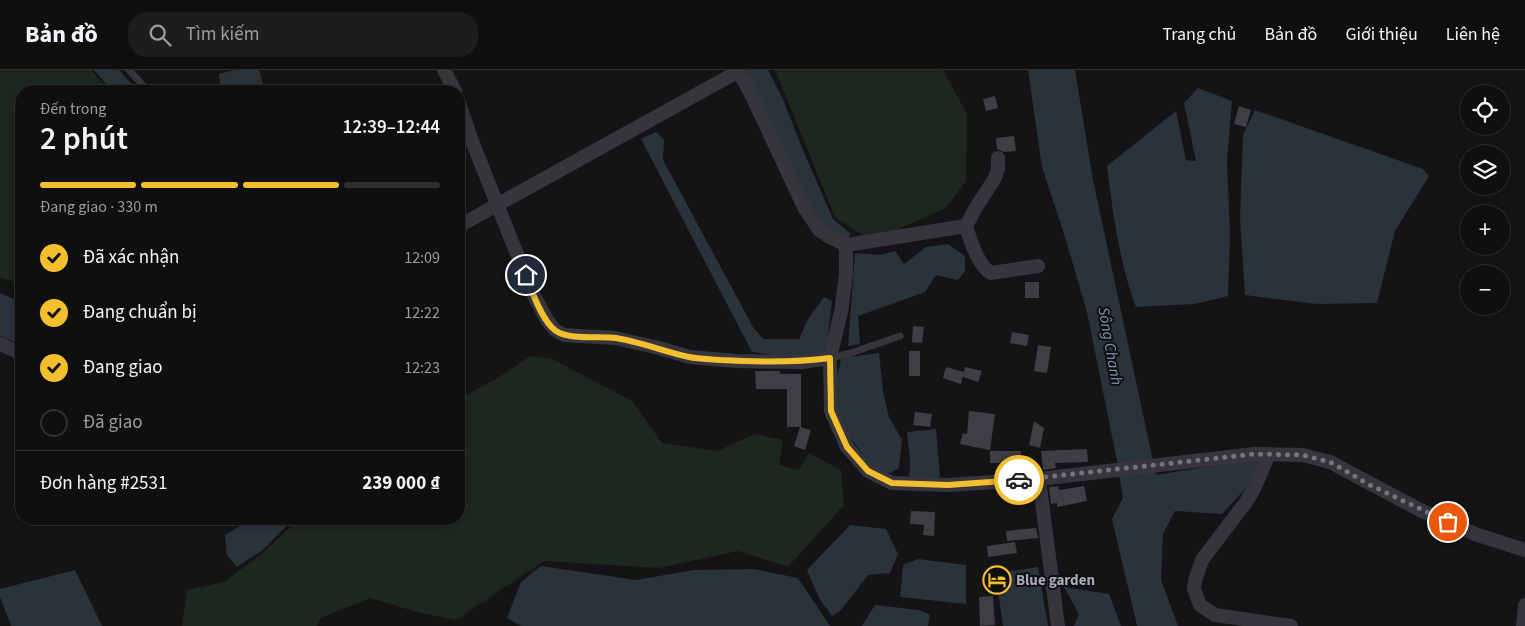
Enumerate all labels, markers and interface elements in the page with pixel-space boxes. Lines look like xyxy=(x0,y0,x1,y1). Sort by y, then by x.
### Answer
search box xyxy=(128,12,478,57)
text: Bản đồ xyxy=(25,17,98,52)
icon: search xyxy=(146,21,174,49)
text: Tìm kiếm xyxy=(186,21,259,48)
text: Trang chủ xyxy=(1162,22,1236,47)
text: Bản đồ xyxy=(1264,22,1317,47)
text: Giới thiệu xyxy=(1345,22,1418,47)
text: Liên hệ xyxy=(1446,22,1500,47)
map controls xyxy=(1460,85,1510,315)
button: locate xyxy=(1460,85,1510,135)
text: Đến trong xyxy=(40,98,106,120)
text: 12:39–12:44 xyxy=(342,114,440,141)
text: 2 phút xyxy=(40,116,128,162)
button: layers xyxy=(1460,145,1510,195)
text: Đang giao · 330 m xyxy=(40,196,158,218)
button: + xyxy=(1460,205,1510,255)
icon: check xyxy=(40,244,68,272)
text: Đã xác nhận xyxy=(83,244,179,271)
text: 12:09 xyxy=(404,247,440,269)
pin xyxy=(505,254,547,296)
icon: home xyxy=(512,261,540,289)
button: − xyxy=(1460,265,1510,315)
icon: check xyxy=(40,299,68,327)
text: Đang chuẩn bị xyxy=(83,299,197,326)
text: 12:22 xyxy=(404,302,440,324)
water label: Sông Chanh xyxy=(1092,305,1128,387)
icon: check xyxy=(40,354,68,382)
text: Đang giao xyxy=(83,354,163,381)
text: 12:23 xyxy=(404,357,440,379)
text: Đã giao xyxy=(83,409,143,436)
courier xyxy=(994,455,1044,505)
icon: car xyxy=(1005,466,1033,494)
text: Đơn hàng #2531 xyxy=(40,470,167,497)
text: 239 000 ₫ xyxy=(362,470,440,497)
pin xyxy=(1427,501,1469,543)
icon: bag xyxy=(1434,508,1462,536)
hotel icon: Blue garden xyxy=(982,565,1012,595)
place label: Blue garden xyxy=(1016,570,1095,591)

